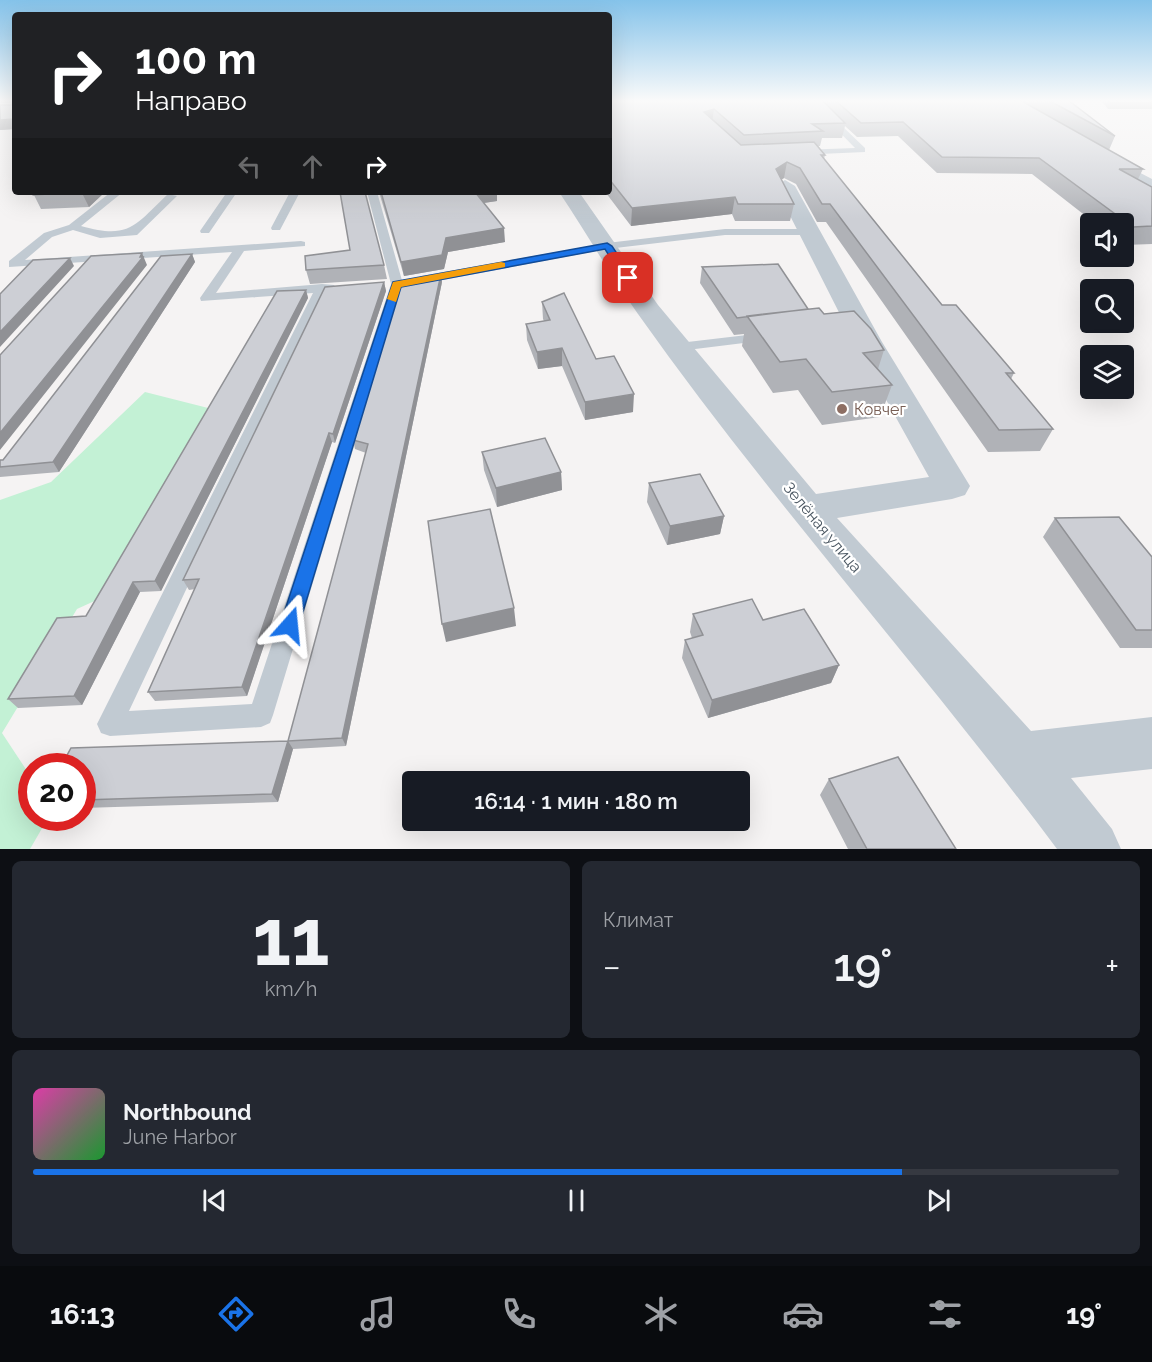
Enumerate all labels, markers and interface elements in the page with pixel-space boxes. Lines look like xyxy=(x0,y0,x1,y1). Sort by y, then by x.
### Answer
text: 100 m xyxy=(135,35,257,84)
icon: right xyxy=(36,36,114,114)
text: Направо xyxy=(135,85,247,116)
icon: left xyxy=(233,150,266,183)
icon: ahead xyxy=(296,150,329,183)
icon: right xyxy=(359,150,392,183)
map controls xyxy=(1080,213,1134,399)
button: sound xyxy=(1080,213,1134,267)
pin xyxy=(602,252,653,303)
icon: arrive xyxy=(611,261,644,294)
button: search xyxy=(1080,279,1134,333)
button: layers xyxy=(1080,345,1134,399)
place label: Ковчег xyxy=(854,400,906,419)
marker: Ковчег xyxy=(835,402,849,416)
street label: Зелёная улица xyxy=(779,478,866,576)
position arrow xyxy=(258,593,322,657)
speed limit sign: 20 xyxy=(18,753,96,831)
text: 16:14 · 1 мин · 180 m xyxy=(474,788,678,814)
text: 11 xyxy=(252,892,330,983)
text: Климат xyxy=(603,908,673,932)
text: 19° xyxy=(834,939,892,992)
text: − xyxy=(603,947,621,986)
text: + xyxy=(1105,947,1119,986)
text: km/h xyxy=(265,977,317,1001)
text: Northbound xyxy=(123,1099,252,1125)
text: June Harbor xyxy=(123,1125,237,1149)
icon: previous xyxy=(198,1184,231,1217)
icon: pause xyxy=(560,1184,593,1217)
icon: next xyxy=(922,1184,955,1217)
icon: directions xyxy=(215,1293,257,1335)
icon: music xyxy=(357,1293,399,1335)
icon: phone xyxy=(498,1293,540,1335)
icon: climate xyxy=(640,1293,682,1335)
icon: car xyxy=(782,1293,824,1335)
icon: filters xyxy=(924,1293,966,1335)
text: 16:13 xyxy=(50,1299,115,1330)
text: 19° xyxy=(1066,1299,1102,1330)

